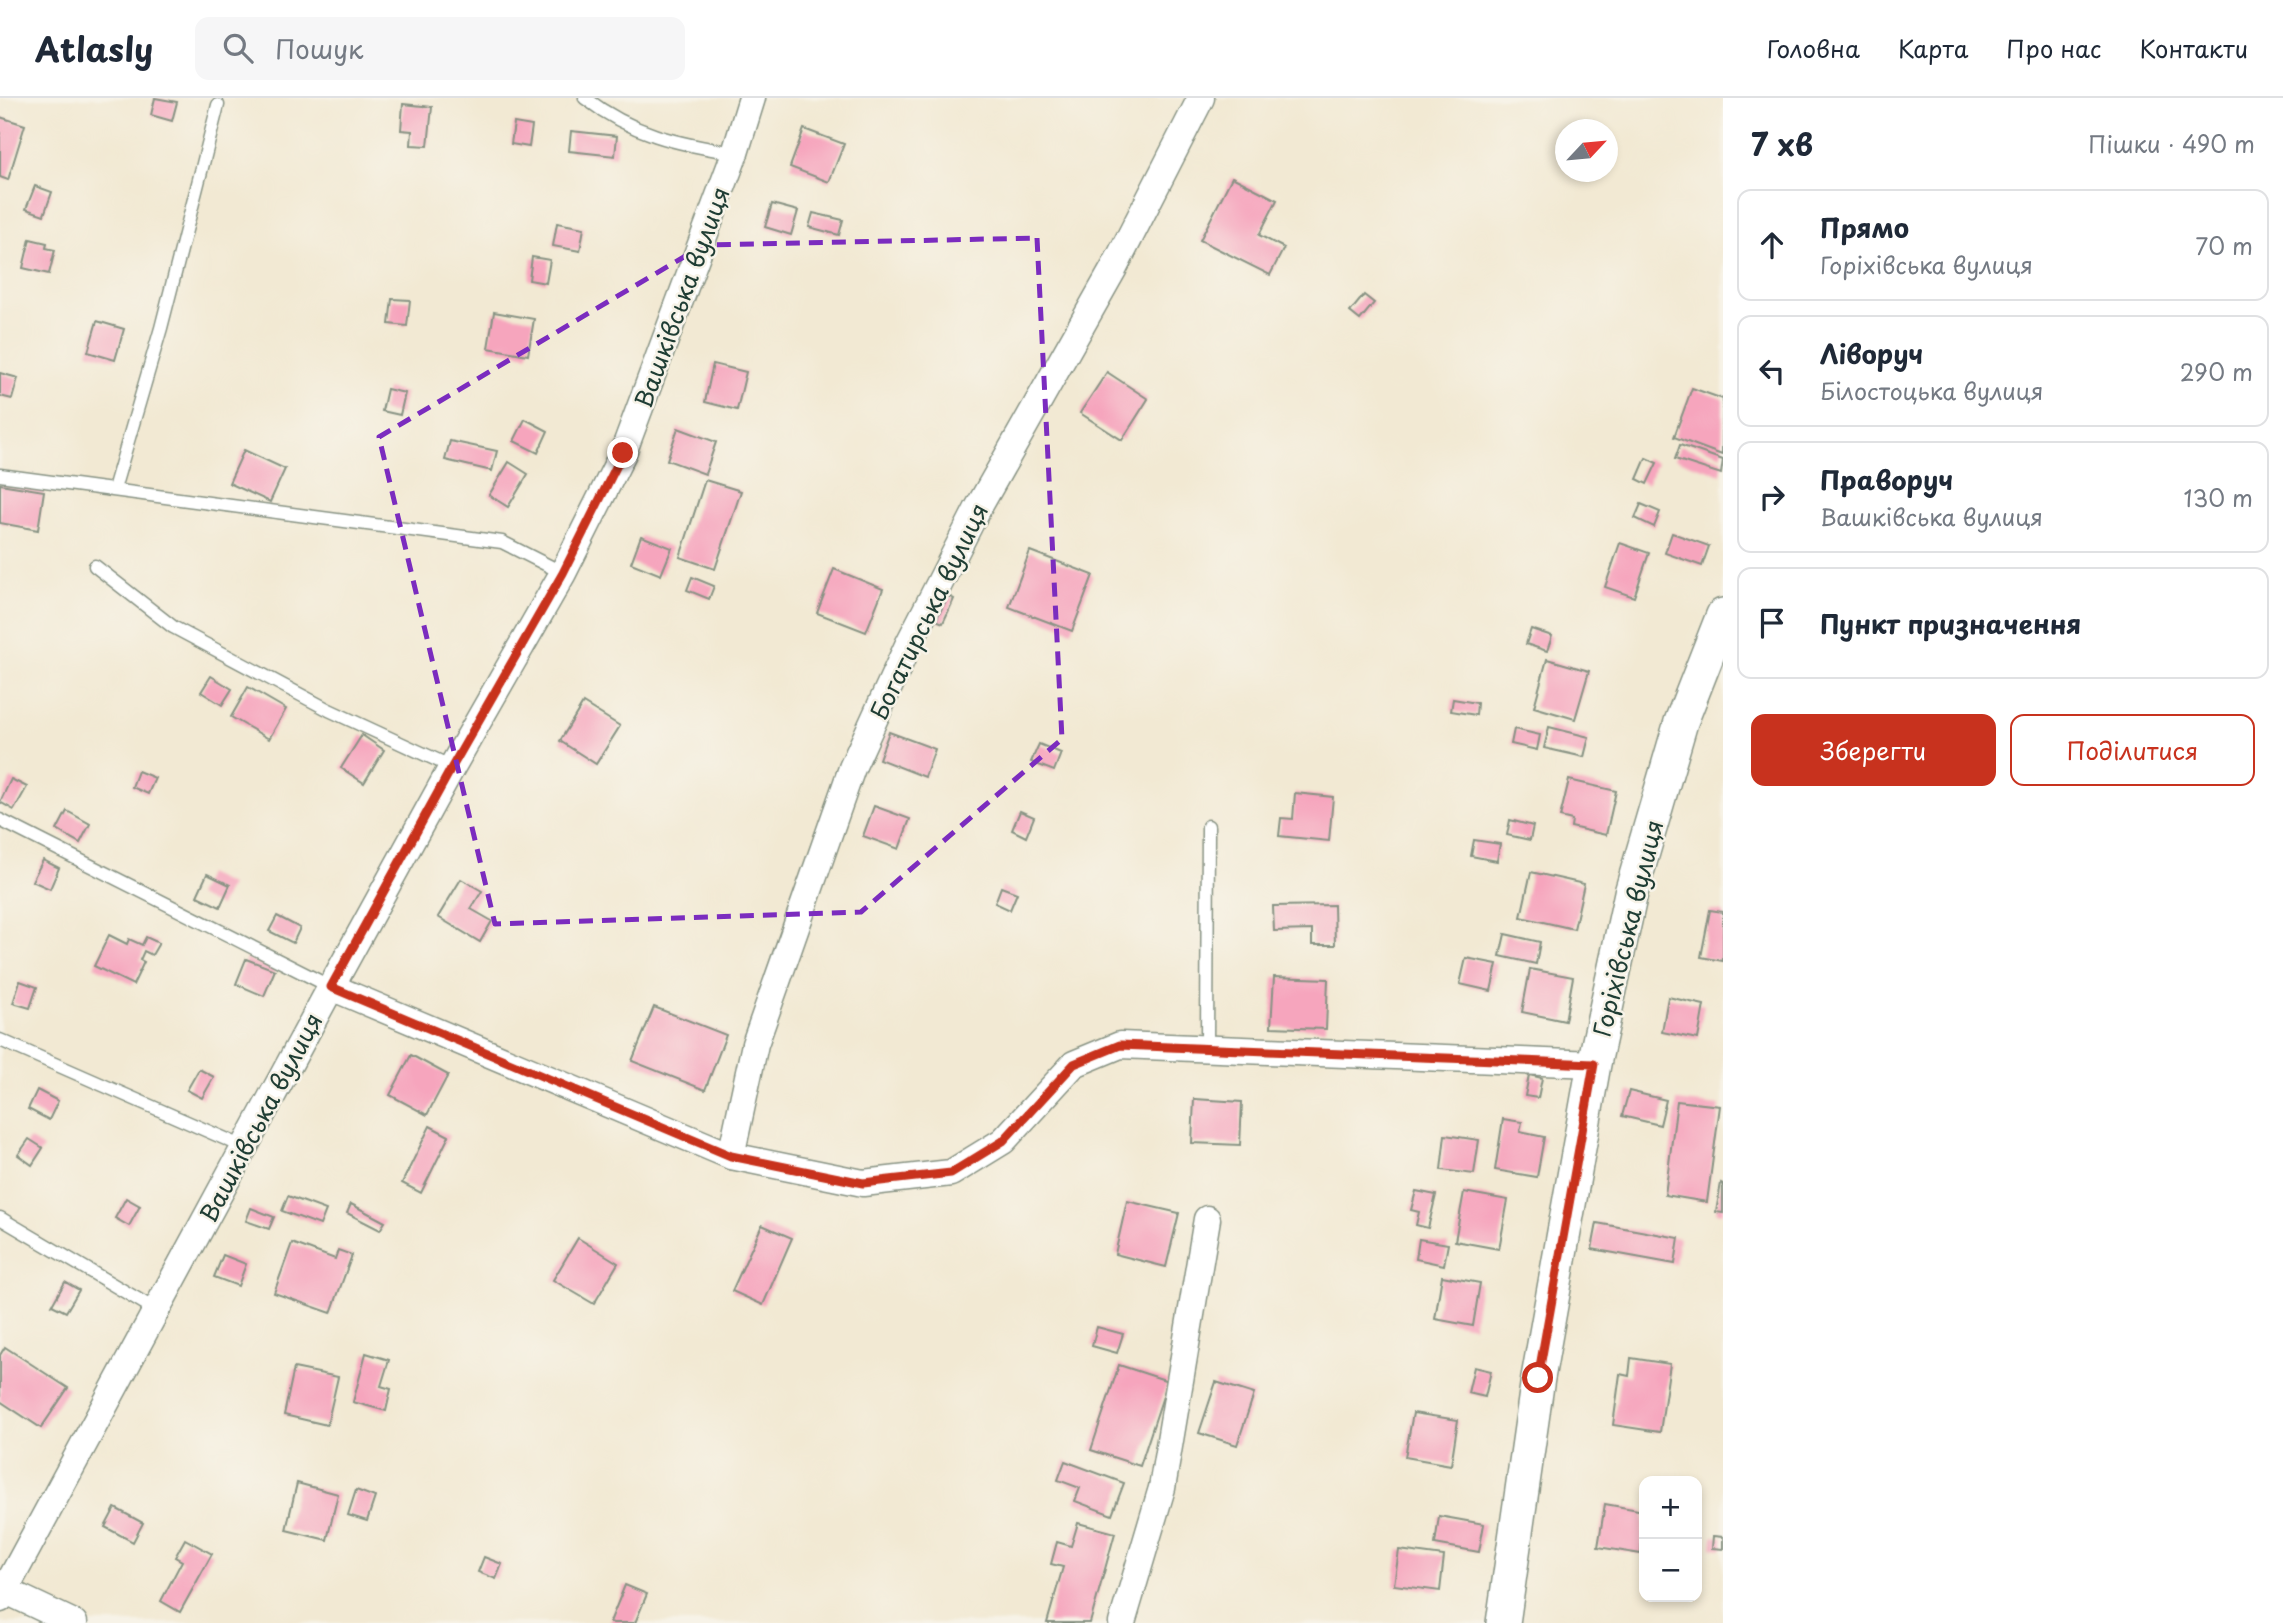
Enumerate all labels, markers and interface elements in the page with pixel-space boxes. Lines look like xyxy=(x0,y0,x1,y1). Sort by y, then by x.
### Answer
search box xyxy=(195,17,685,80)
text: Atlasly xyxy=(35,23,153,73)
icon: search xyxy=(219,29,257,67)
text: Пошук xyxy=(275,29,364,68)
text: Головна xyxy=(1767,30,1860,66)
text: Карта xyxy=(1898,30,1968,66)
text: Про нас xyxy=(2006,30,2101,66)
text: Контакти xyxy=(2139,30,2248,66)
north arrow xyxy=(1555,119,1618,182)
text: 7 хв xyxy=(1751,121,1813,166)
text: Пішки · 490 m xyxy=(2088,126,2255,161)
street label: Вашківська вулиця xyxy=(624,182,738,412)
text: Прямо xyxy=(1820,208,1909,247)
icon: ahead xyxy=(1753,226,1791,264)
text: 70 m xyxy=(2195,228,2253,263)
text: Горіхівська вулиця xyxy=(1820,247,2033,282)
text: Ліворуч xyxy=(1820,334,1923,373)
icon: left xyxy=(1753,352,1791,390)
text: 290 m xyxy=(2180,354,2253,389)
text: Білостоцька вулиця xyxy=(1820,373,2043,408)
route end xyxy=(607,437,638,468)
text: Праворуч xyxy=(1820,460,1953,499)
icon: right xyxy=(1753,478,1791,516)
text: 130 m xyxy=(2183,480,2253,515)
street label: Богатирська вулиця xyxy=(860,497,996,725)
text: Вашківська вулиця xyxy=(1820,499,2043,534)
icon: arrive xyxy=(1753,604,1791,642)
text: Пункт призначення xyxy=(1820,604,2081,643)
button: Зберегти xyxy=(1751,714,1996,786)
button: Поділитися xyxy=(2010,714,2255,786)
street label: Горіхівська вулиця xyxy=(1583,816,1671,1040)
street label: Вашківська вулиця xyxy=(189,1006,331,1228)
route start xyxy=(1522,1362,1553,1393)
map controls xyxy=(1639,1476,1702,1602)
button: + xyxy=(1639,1476,1702,1539)
button: − xyxy=(1639,1539,1702,1602)

